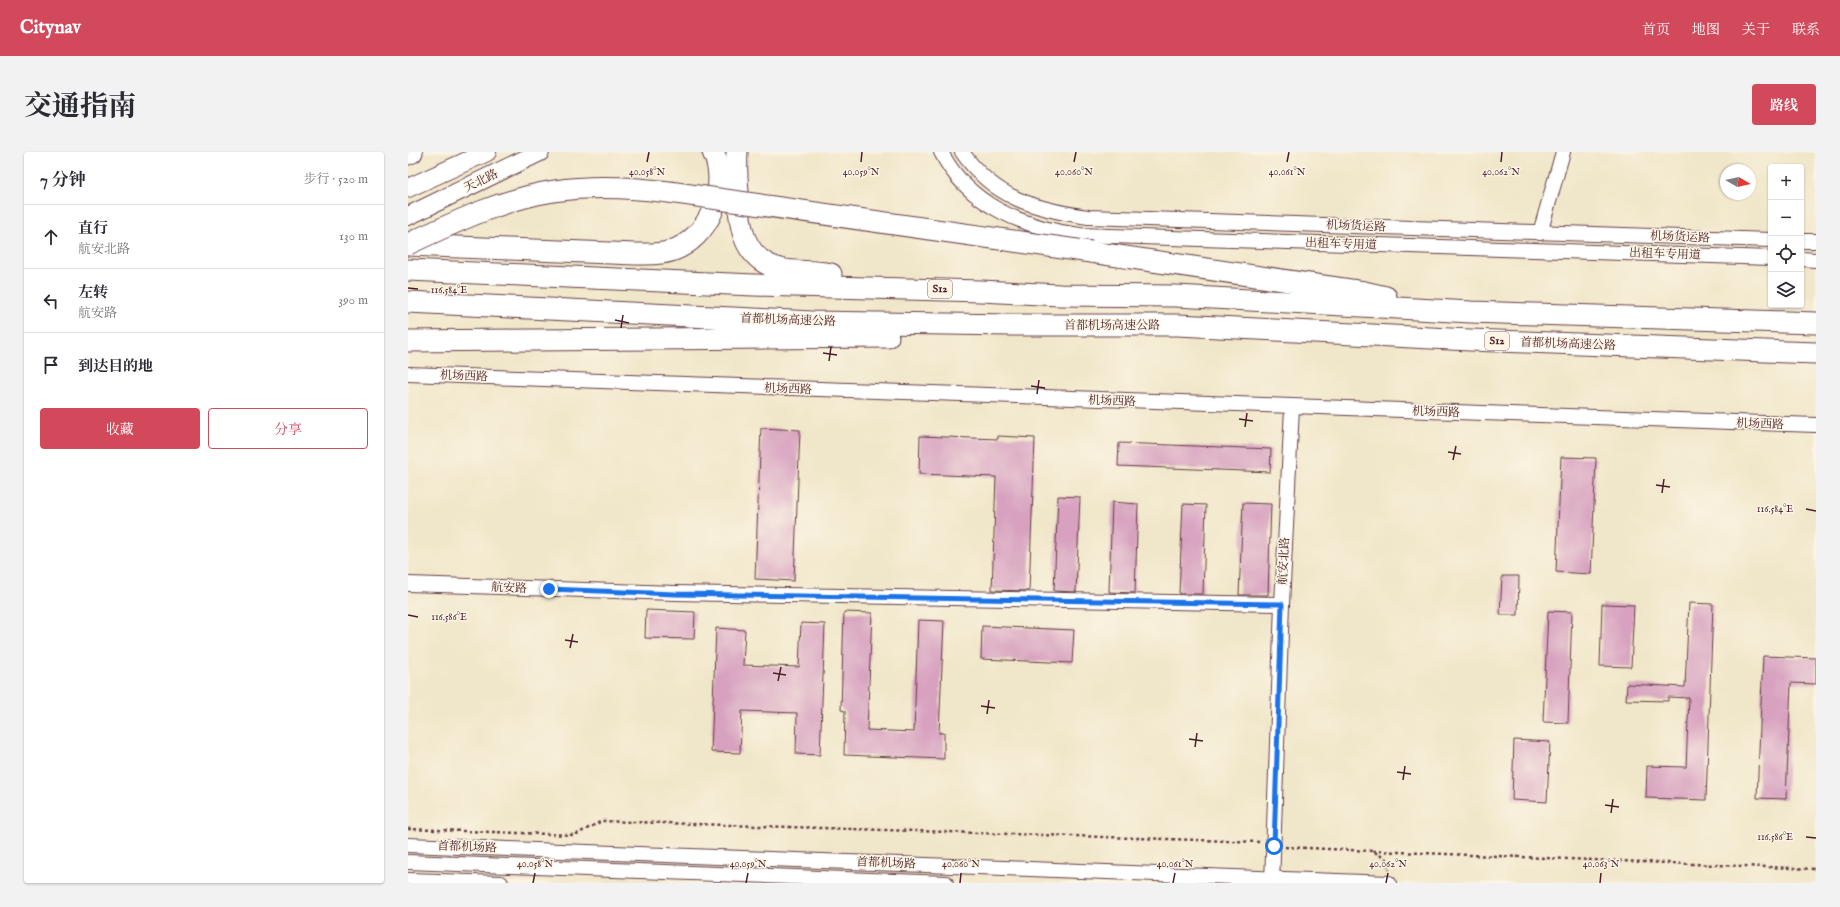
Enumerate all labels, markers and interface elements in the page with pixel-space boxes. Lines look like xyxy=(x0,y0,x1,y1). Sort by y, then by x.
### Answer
text: Citynav xyxy=(20,16,81,40)
text: 首页 xyxy=(1642,21,1670,39)
text: 地图 xyxy=(1692,21,1720,39)
text: 关于 xyxy=(1742,21,1770,39)
text: 联系 xyxy=(1792,21,1820,39)
button: 路线 xyxy=(1752,84,1816,125)
text: 交通指南 xyxy=(24,90,136,125)
north arrow xyxy=(1720,164,1756,200)
map controls xyxy=(1768,164,1804,308)
button: + xyxy=(1768,164,1804,200)
street label: 天北路 xyxy=(462,166,500,196)
text: 40.058°N xyxy=(629,166,665,179)
text: 40.059°N xyxy=(843,166,880,179)
text: 40.060°N xyxy=(1055,166,1093,179)
text: 40.061°N xyxy=(1269,166,1306,179)
text: 40.062°N xyxy=(1482,166,1520,179)
text: 7 分钟 xyxy=(40,170,86,191)
text: 步行 · 520 m xyxy=(303,171,368,188)
button: − xyxy=(1768,200,1804,236)
street label: 机场货运路 xyxy=(1326,217,1386,235)
text: 直行 xyxy=(78,219,108,238)
icon: ahead xyxy=(40,226,62,248)
text: 130 m xyxy=(339,228,368,245)
street label: 机场货运路 xyxy=(1650,228,1710,246)
street label: 出租车专用道 xyxy=(1305,235,1377,253)
button: locate xyxy=(1768,236,1804,272)
text: 航安北路 xyxy=(78,241,130,258)
street label: 出租车专用道 xyxy=(1629,245,1701,263)
button: layers xyxy=(1768,272,1804,308)
road number: S12 xyxy=(928,280,952,298)
text: 左转 xyxy=(78,283,108,302)
text: 116.584°E xyxy=(431,284,467,297)
icon: left xyxy=(40,290,62,312)
text: 390 m xyxy=(338,292,368,309)
text: 航安路 xyxy=(78,305,117,322)
street label: 首都机场高速公路 xyxy=(740,311,836,329)
street label: 首都机场高速公路 xyxy=(1064,318,1160,333)
road number: S12 xyxy=(1485,332,1509,350)
street label: 首都机场高速公路 xyxy=(1520,335,1616,353)
icon: arrive xyxy=(40,354,62,376)
text: 到达目的地 xyxy=(78,357,153,376)
street label: 机场西路 xyxy=(440,368,488,384)
street label: 机场西路 xyxy=(764,381,812,397)
street label: 机场西路 xyxy=(1088,393,1136,409)
street label: 机场西路 xyxy=(1412,404,1460,420)
button: 收藏 xyxy=(40,408,200,449)
button: 分享 xyxy=(208,408,368,449)
street label: 机场西路 xyxy=(1736,416,1784,432)
text: 116.584°E xyxy=(1757,503,1793,516)
street label: 航安北路 xyxy=(1275,537,1293,585)
street label: 航安路 xyxy=(491,580,527,596)
route end xyxy=(540,580,558,598)
text: 116.586°E xyxy=(431,611,467,624)
text: 116.586°E xyxy=(1757,831,1793,844)
route start xyxy=(1265,837,1283,855)
street label: 首都机场路 xyxy=(437,838,497,856)
street label: 首都机场路 xyxy=(856,854,916,872)
text: 40.058°N xyxy=(517,858,553,871)
text: 40.059°N xyxy=(730,858,767,871)
text: 40.060°N xyxy=(942,858,980,871)
text: 40.061°N xyxy=(1157,858,1194,871)
text: 40.062°N xyxy=(1369,858,1407,871)
text: 40.063°N xyxy=(1583,858,1620,871)

